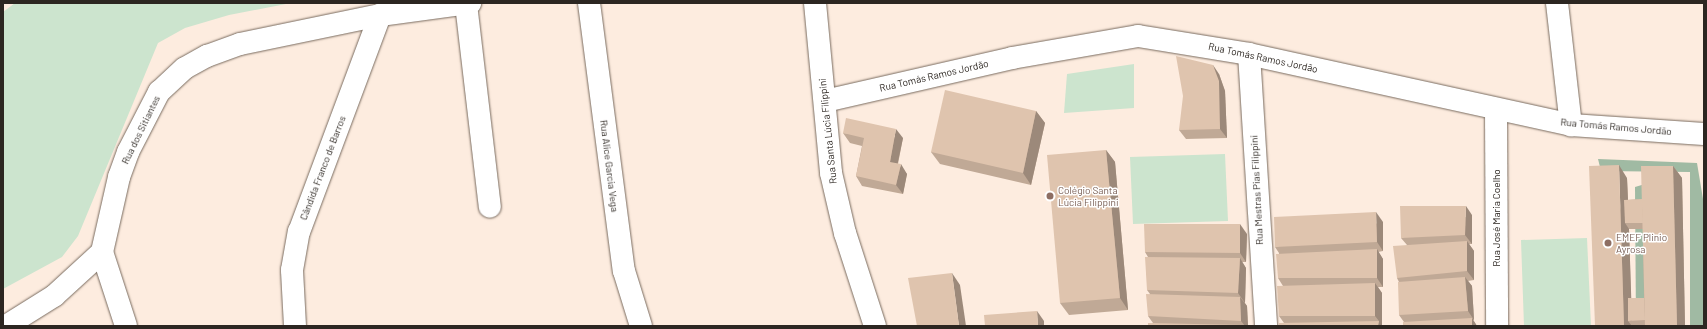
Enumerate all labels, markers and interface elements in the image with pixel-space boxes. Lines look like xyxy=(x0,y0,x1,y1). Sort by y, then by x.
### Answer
street label: Rua Tomás Ramos Jordão xyxy=(1207,41,1319,75)
street label: Rua Tomás Ramos Jordão xyxy=(878,58,990,94)
street label: Rua Santa Lúcia Filippini xyxy=(816,78,840,184)
street label: Rua dos Sitiantes xyxy=(119,94,163,166)
street label: Cândida Franco de Barros xyxy=(298,114,348,222)
street label: Rua Tomás Ramos Jordão xyxy=(1560,116,1672,138)
street label: Rua Alice Garcia Vega xyxy=(597,119,621,213)
street label: Rua Mestras Pias Filippini xyxy=(1248,135,1266,245)
street label: Rua José Maria Coelho xyxy=(1491,169,1503,267)
place label: Colégio Santa Lúcia Filippini xyxy=(1058,184,1119,208)
marker: Colégio Santa Lúcia Filippini xyxy=(1045,191,1055,201)
place label: EMEF Plinio Ayrosa xyxy=(1616,231,1667,254)
marker: EMEF Plinio Ayrosa xyxy=(1603,238,1613,248)

